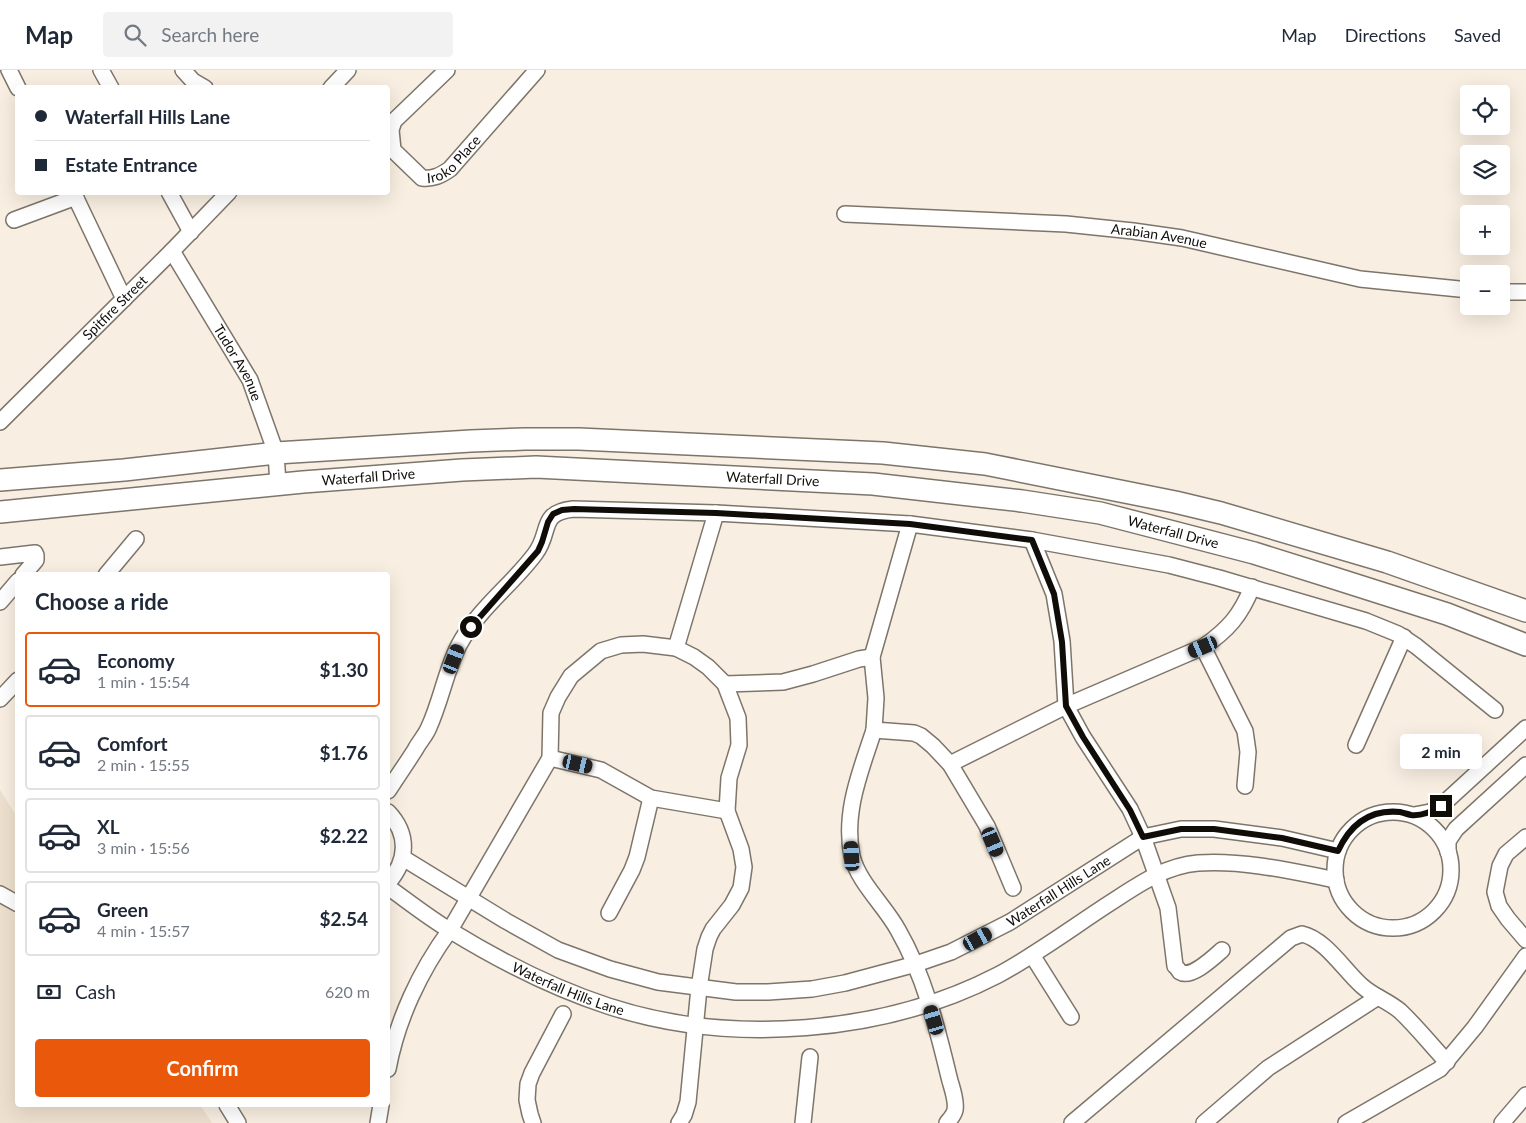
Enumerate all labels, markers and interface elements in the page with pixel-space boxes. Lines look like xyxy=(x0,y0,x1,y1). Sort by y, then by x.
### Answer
search box xyxy=(103,12,453,57)
text: Map xyxy=(25,20,73,49)
icon: search xyxy=(121,21,149,49)
text: Search here xyxy=(161,23,259,46)
text: Map xyxy=(1281,24,1317,46)
text: Directions xyxy=(1345,24,1426,46)
text: Saved xyxy=(1454,24,1501,46)
map controls xyxy=(1460,85,1510,315)
button: locate xyxy=(1460,85,1510,135)
text: Waterfall Hills Lane xyxy=(65,105,230,128)
street label: Iroko Place xyxy=(426,131,484,186)
button: layers xyxy=(1460,145,1510,195)
text: Estate Entrance xyxy=(65,153,197,176)
button: + xyxy=(1460,205,1510,255)
street label: Arabian Avenue xyxy=(1110,220,1209,251)
button: − xyxy=(1460,265,1510,315)
street label: Spitfire Street xyxy=(79,272,150,343)
street label: Tudor Avenue xyxy=(210,321,266,403)
street label: Waterfall Drive xyxy=(321,465,416,489)
street label: Waterfall Drive xyxy=(726,468,820,489)
street label: Waterfall Drive xyxy=(1126,512,1221,552)
text: Choose a ride xyxy=(35,588,169,615)
route start xyxy=(460,616,482,638)
car xyxy=(1186,634,1219,660)
car xyxy=(441,642,466,676)
icon: car xyxy=(37,647,82,692)
text: Economy xyxy=(97,649,175,672)
text: $1.30 xyxy=(319,658,368,681)
text: 1 min · 15:54 xyxy=(97,672,190,691)
icon: car xyxy=(37,730,82,775)
text: Comfort xyxy=(97,732,168,755)
callout: 2 min xyxy=(1400,734,1482,768)
text: $1.76 xyxy=(319,741,368,764)
text: 2 min xyxy=(1421,742,1461,761)
car xyxy=(561,753,594,775)
text: 2 min · 15:55 xyxy=(97,755,190,774)
route end xyxy=(1430,795,1452,817)
icon: car xyxy=(37,813,82,858)
text: XL xyxy=(97,815,120,838)
text: $2.22 xyxy=(319,824,368,847)
car xyxy=(980,825,1005,859)
text: 3 min · 15:56 xyxy=(97,838,190,857)
car xyxy=(843,841,860,871)
street label: Waterfall Hills Lane xyxy=(1003,851,1113,930)
icon: car xyxy=(37,896,82,941)
text: Green xyxy=(97,898,148,921)
text: $2.54 xyxy=(319,907,368,930)
text: 4 min · 15:57 xyxy=(97,921,190,940)
car xyxy=(961,925,994,953)
street label: Waterfall Hills Lane xyxy=(509,958,626,1019)
icon: cash xyxy=(35,978,63,1006)
text: Cash xyxy=(75,980,116,1003)
text: 620 m xyxy=(325,982,370,1001)
car xyxy=(922,1003,945,1037)
button: Confirm xyxy=(35,1039,370,1097)

